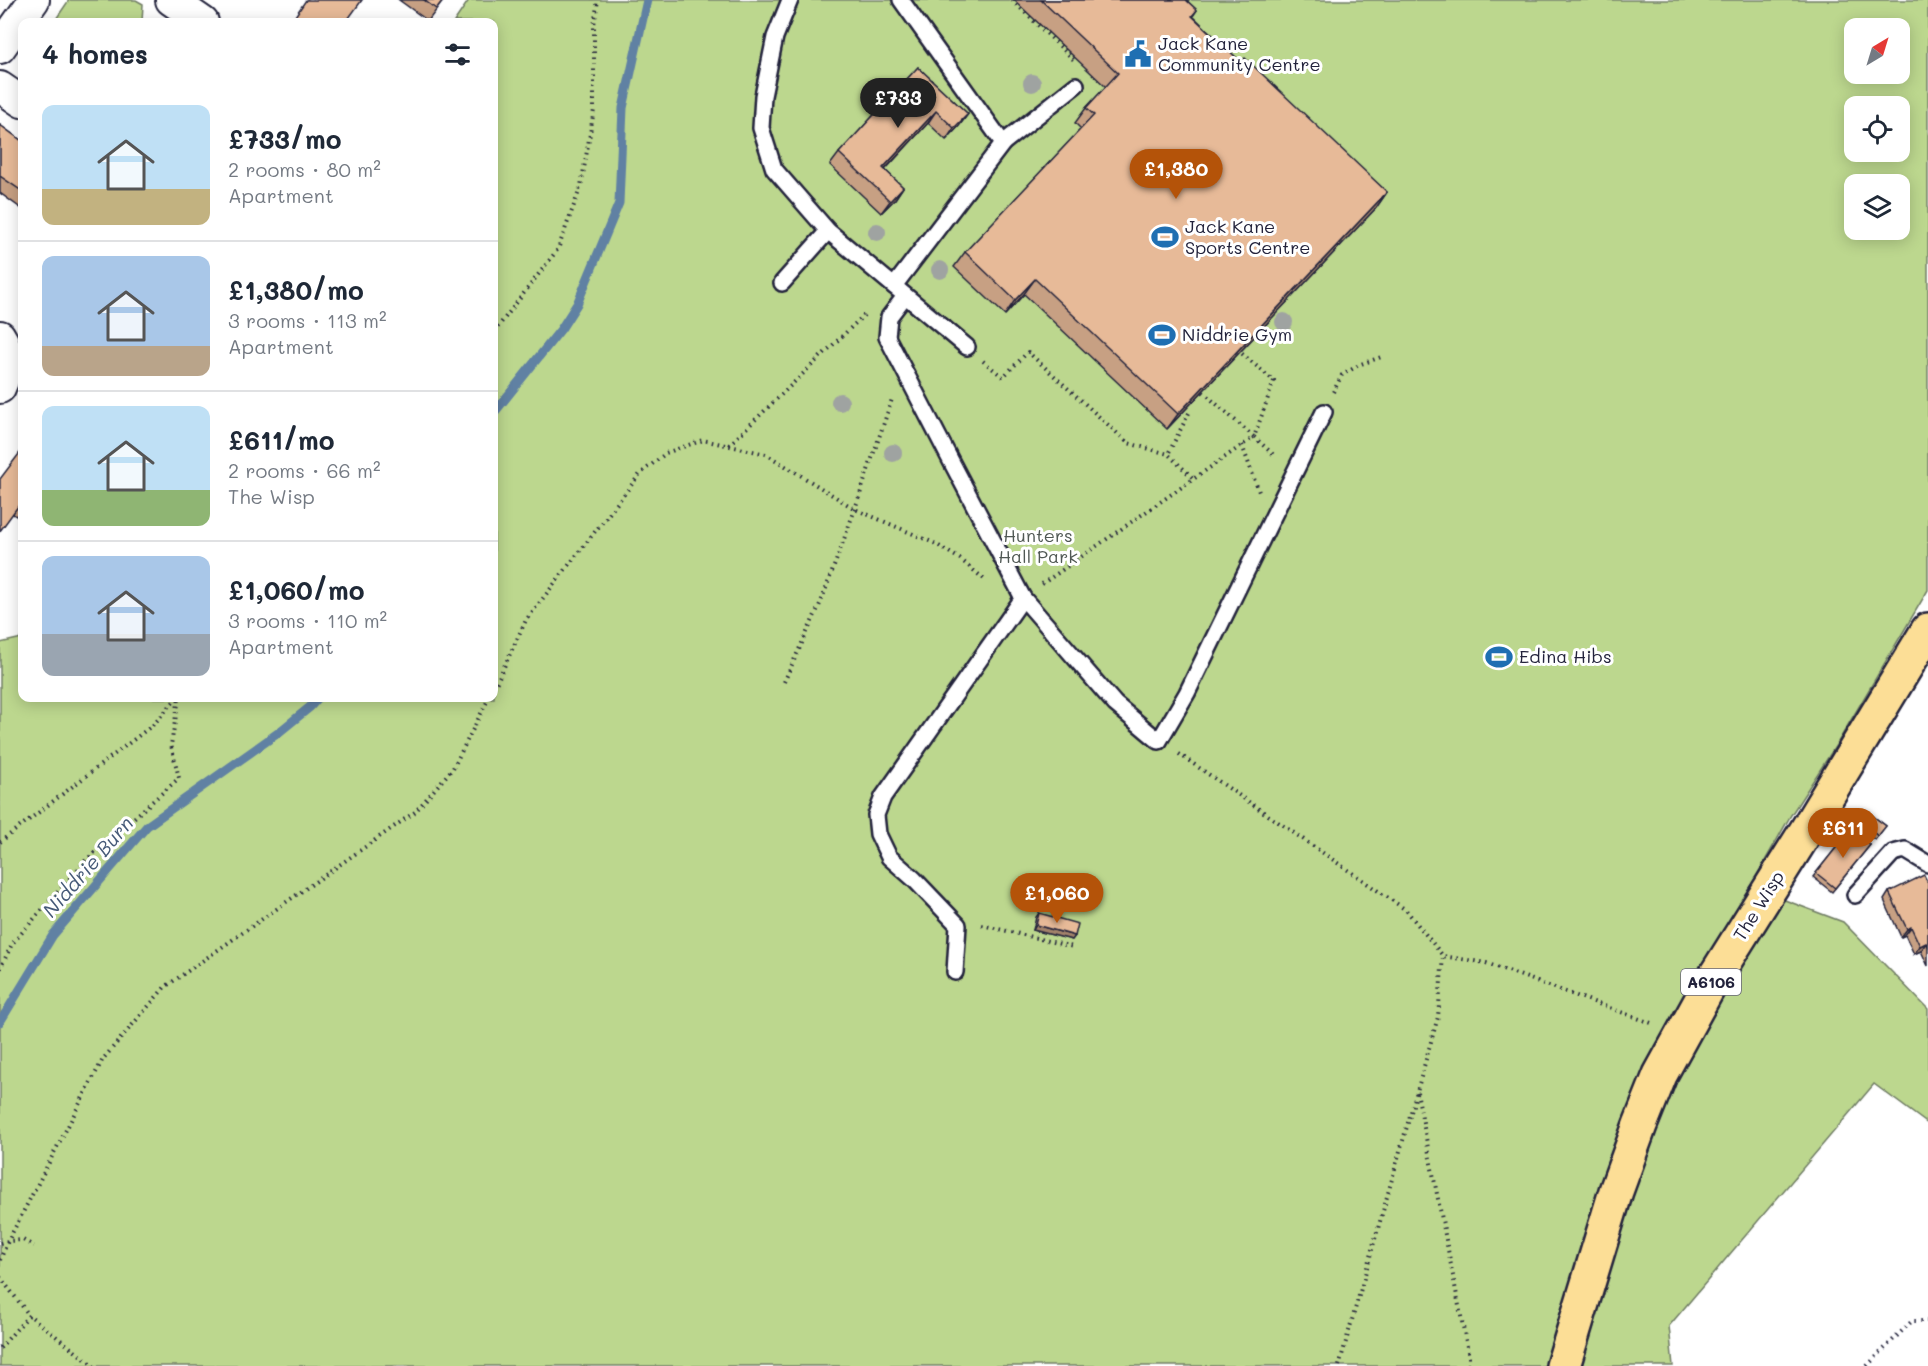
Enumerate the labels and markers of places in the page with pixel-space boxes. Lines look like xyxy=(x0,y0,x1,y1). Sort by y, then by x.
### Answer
place label: Jack Kane Community Centre xyxy=(1158,31,1321,76)
public building icon: Jack Kane Community Centre xyxy=(1123,39,1153,69)
pin: £733 xyxy=(862,78,934,129)
pin: £1,380 xyxy=(1127,149,1225,200)
place label: Jack Kane Sports Centre xyxy=(1185,214,1310,259)
sports icon: Jack Kane Sports Centre xyxy=(1150,222,1180,252)
sports icon: Niddrie Gym xyxy=(1147,320,1177,350)
place label: Niddrie Gym xyxy=(1182,322,1292,346)
sports icon: Edina Hibs xyxy=(1484,642,1514,672)
place label: Edina Hibs xyxy=(1519,644,1612,668)
pin: £611 xyxy=(1807,808,1879,859)
pin: £1,060 xyxy=(1008,873,1106,924)

